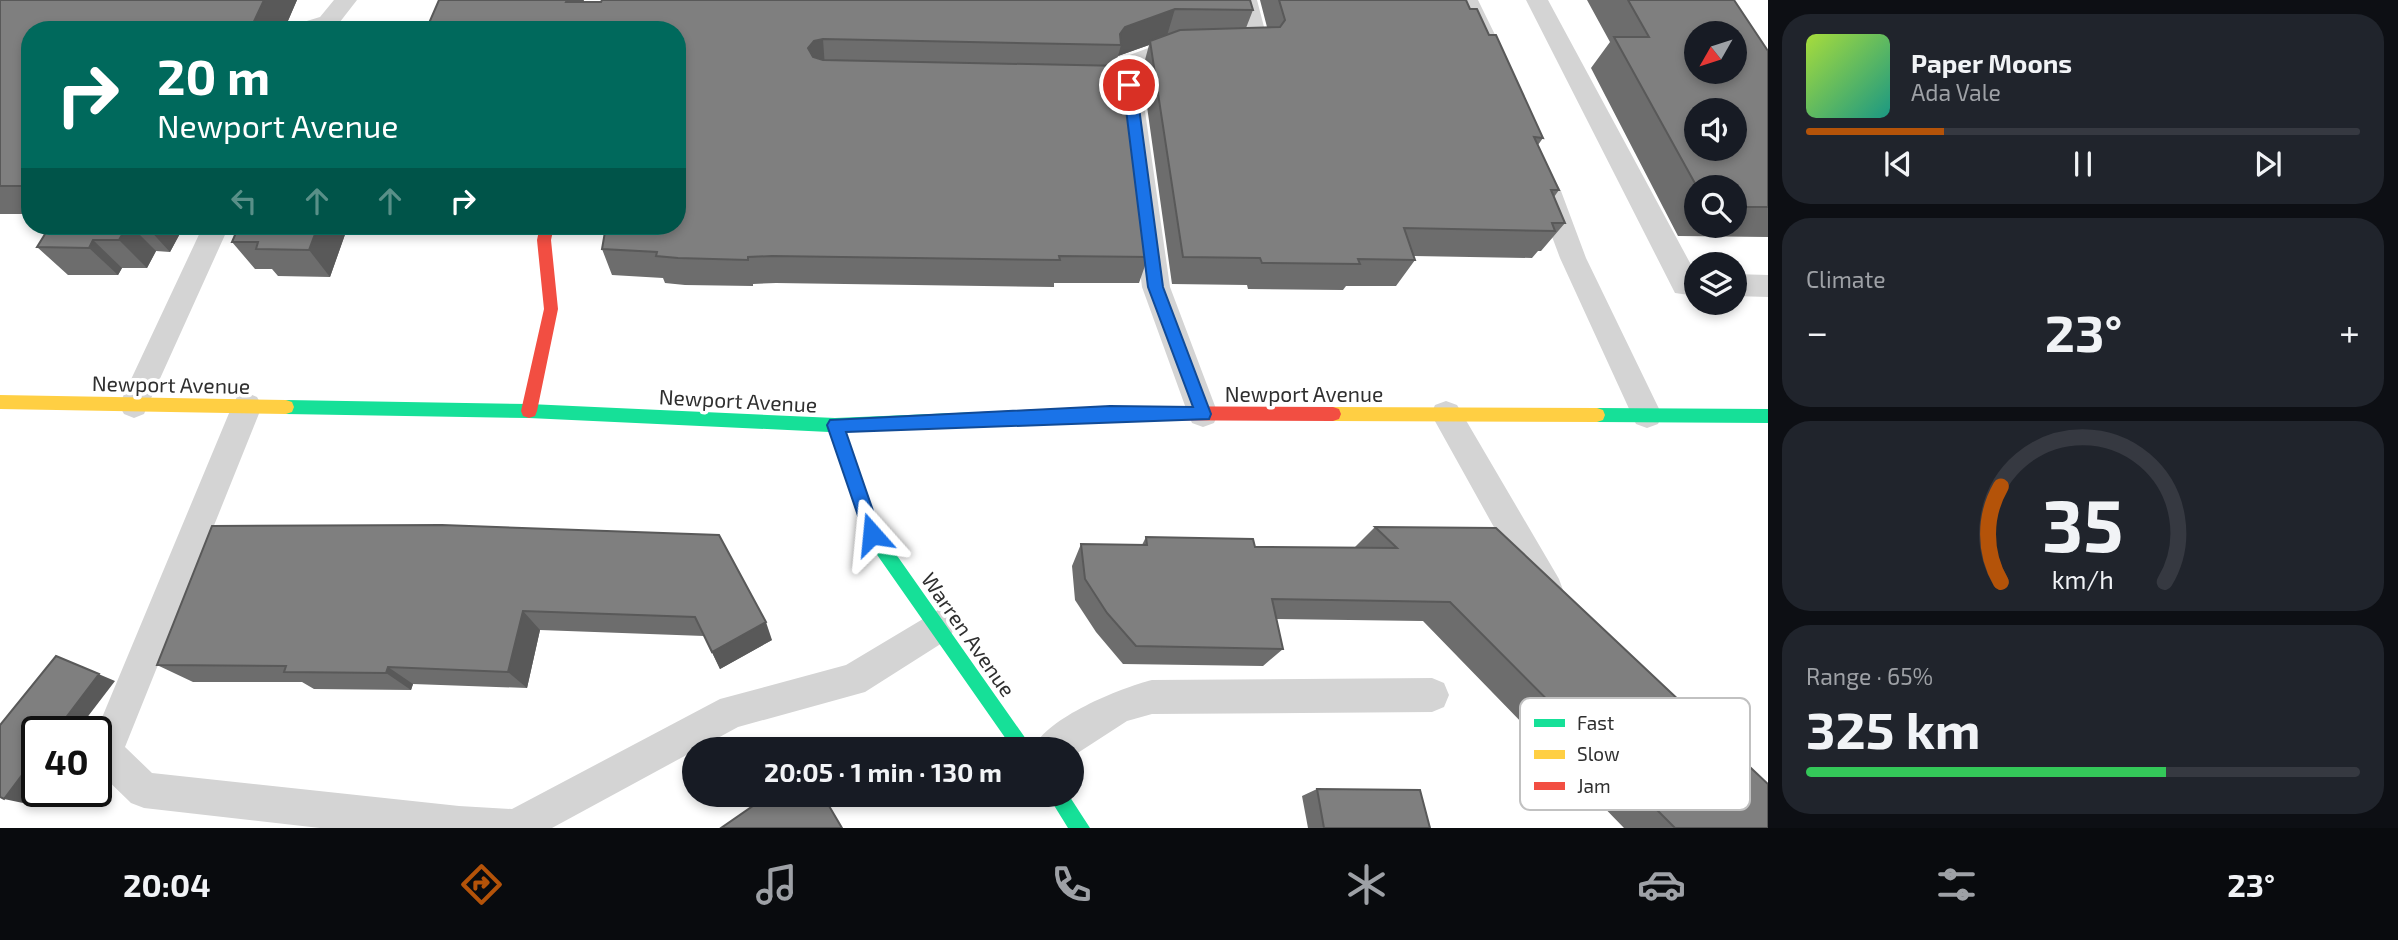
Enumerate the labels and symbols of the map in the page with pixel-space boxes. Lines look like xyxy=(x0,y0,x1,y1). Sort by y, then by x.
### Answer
north arrow xyxy=(1684,21,1746,84)
pin xyxy=(1099,55,1159,115)
street label: Newport Avenue xyxy=(92,370,250,398)
street label: Newport Avenue xyxy=(1225,381,1383,406)
street label: Newport Avenue xyxy=(658,383,818,417)
position arrow xyxy=(835,497,909,571)
street label: Warren Avenue xyxy=(917,567,1021,701)
legend xyxy=(1520,698,1750,810)
text: Fast xyxy=(1577,711,1614,734)
speed limit sign: 40 xyxy=(21,716,112,807)
text: Slow xyxy=(1577,742,1620,765)
text: Jam xyxy=(1577,774,1611,797)

